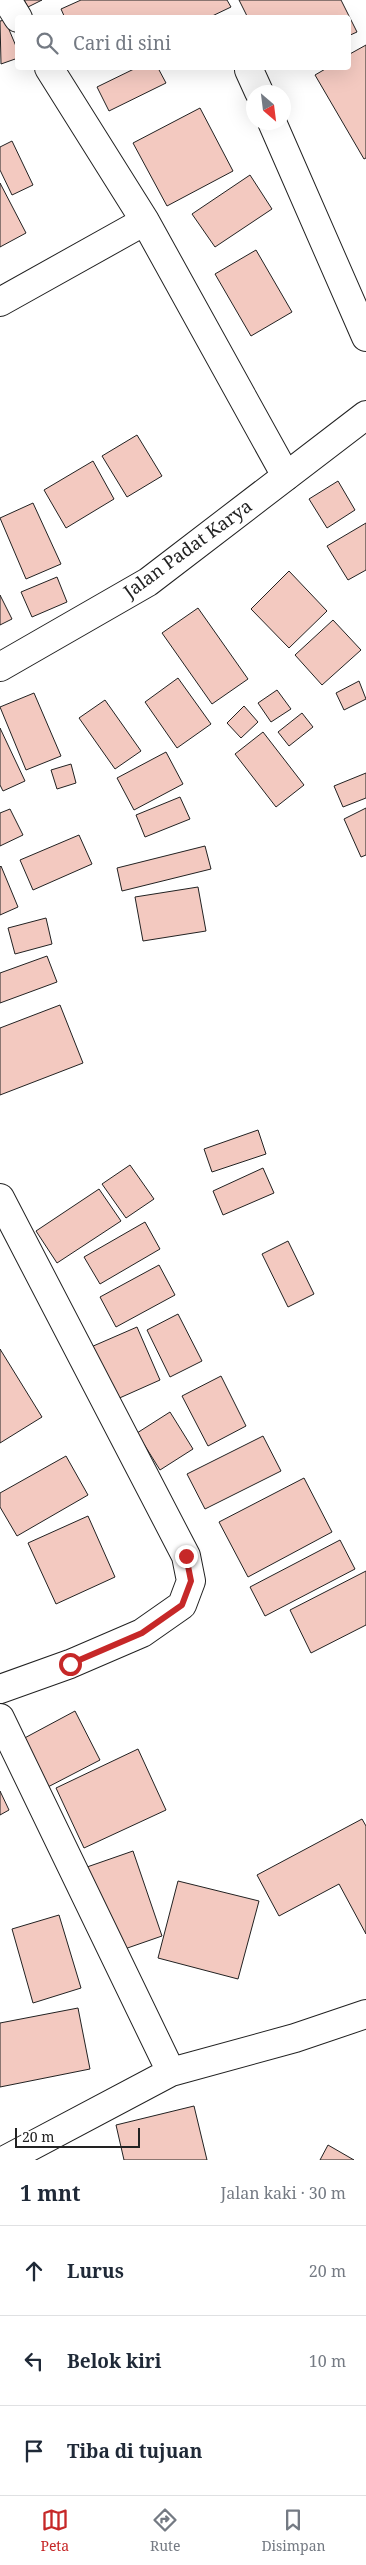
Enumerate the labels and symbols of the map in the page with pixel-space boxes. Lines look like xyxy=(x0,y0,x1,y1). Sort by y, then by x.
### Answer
north arrow xyxy=(246,85,291,130)
street label: Jalan Padat Karya xyxy=(118,493,256,604)
route end xyxy=(175,1545,198,1568)
route start xyxy=(59,1653,82,1676)
scale bar xyxy=(15,2125,140,2148)

